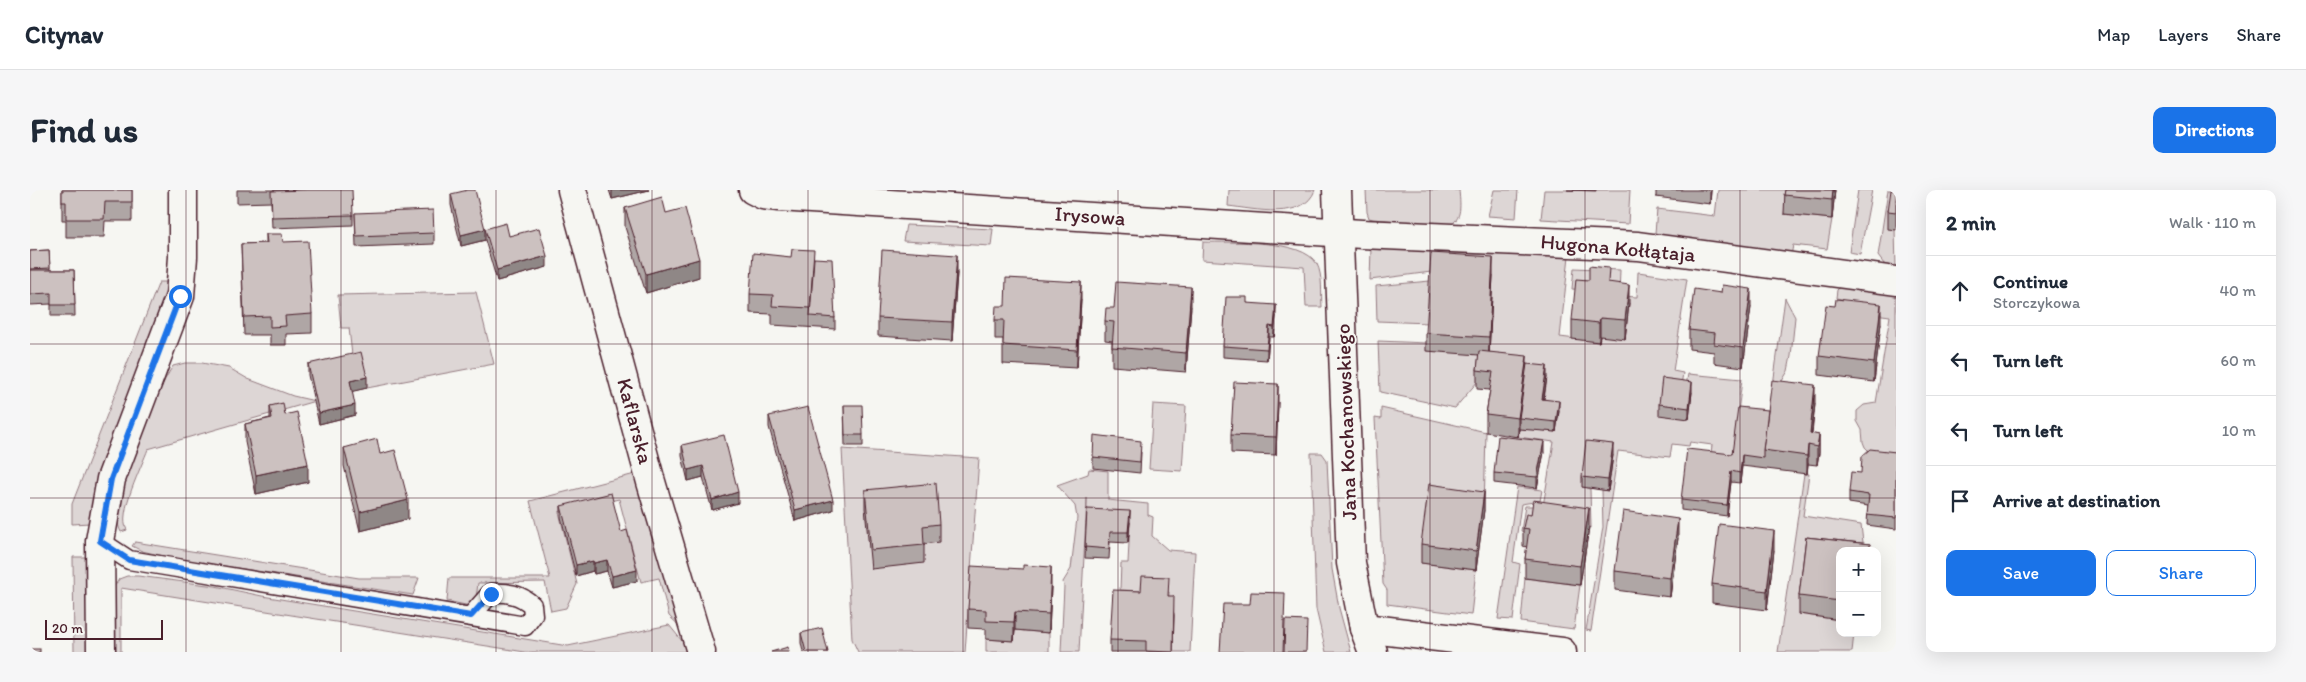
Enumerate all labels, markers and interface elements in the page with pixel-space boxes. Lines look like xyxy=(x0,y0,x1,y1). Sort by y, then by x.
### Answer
text: Citynav xyxy=(25,20,103,49)
text: Map xyxy=(2097,24,2130,46)
text: Layers xyxy=(2158,24,2208,46)
text: Share xyxy=(2236,24,2281,46)
button: Directions xyxy=(2153,107,2276,153)
text: Find us xyxy=(30,109,138,151)
street label: Irysowa xyxy=(1054,201,1126,230)
text: 2 min xyxy=(1946,210,1996,235)
text: Walk · 110 m xyxy=(2169,213,2256,232)
street label: Hugona Kołłątaja xyxy=(1539,228,1697,267)
text: Continue xyxy=(1993,270,2068,293)
icon: ahead xyxy=(1946,277,1974,305)
text: 40 m xyxy=(2219,281,2256,300)
route start xyxy=(169,285,192,308)
text: Storczykowa xyxy=(1993,293,2080,312)
street label: Jana Kochanowskiego xyxy=(1330,323,1361,521)
icon: left xyxy=(1946,347,1974,375)
text: Turn left xyxy=(1993,349,2063,372)
text: 60 m xyxy=(2221,351,2256,370)
street label: Kaflarska xyxy=(612,375,659,467)
icon: left xyxy=(1946,417,1974,445)
text: Turn left xyxy=(1993,419,2063,442)
text: 10 m xyxy=(2222,421,2256,440)
icon: arrive xyxy=(1946,487,1974,515)
text: Arrive at destination xyxy=(1993,489,2160,512)
map controls xyxy=(1836,547,1881,637)
button: + xyxy=(1836,547,1881,592)
button: Save xyxy=(1946,550,2096,596)
button: Share xyxy=(2106,550,2256,596)
route end xyxy=(480,583,503,606)
button: − xyxy=(1836,592,1881,637)
scale bar xyxy=(45,617,162,640)
text: 20 m xyxy=(52,620,83,637)

